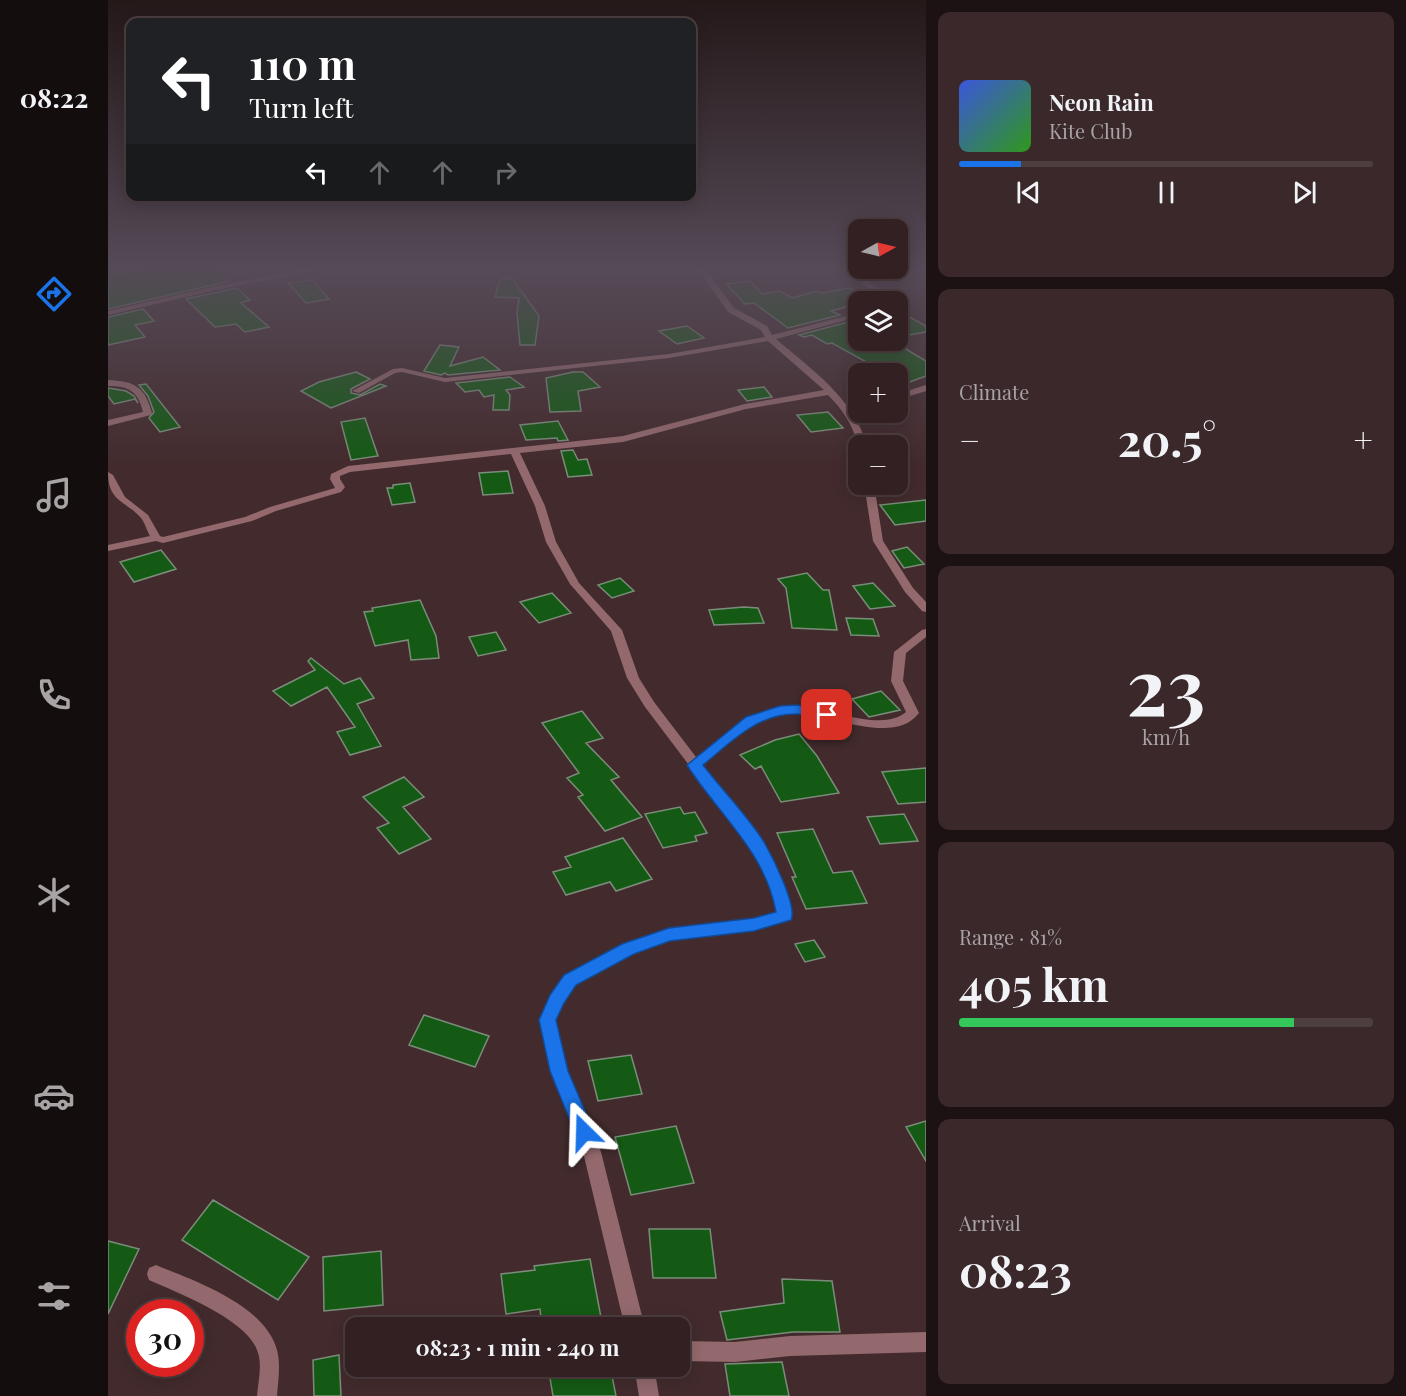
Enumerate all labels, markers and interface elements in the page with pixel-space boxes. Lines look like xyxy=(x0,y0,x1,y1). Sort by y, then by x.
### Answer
text: 110 m xyxy=(249,35,356,91)
icon: left xyxy=(150,42,228,120)
text: 08:22 xyxy=(20,79,88,115)
text: Neon Rain xyxy=(1049,87,1154,117)
text: Turn left xyxy=(249,89,353,125)
text: Kite Club xyxy=(1049,117,1133,144)
icon: left xyxy=(300,156,333,189)
icon: ahead xyxy=(363,156,396,189)
icon: ahead xyxy=(426,156,459,189)
icon: right xyxy=(489,156,522,189)
icon: previous xyxy=(1012,176,1045,209)
icon: pause xyxy=(1150,176,1183,209)
icon: next xyxy=(1288,176,1321,209)
north arrow xyxy=(848,219,908,279)
map controls xyxy=(848,219,908,495)
icon: directions xyxy=(33,273,75,315)
button: layers xyxy=(848,291,908,351)
button: + xyxy=(848,363,908,423)
text: Climate xyxy=(959,378,1029,405)
text: 20.5° xyxy=(1118,408,1216,468)
text: − xyxy=(959,417,980,461)
text: + xyxy=(1354,417,1373,461)
button: − xyxy=(848,435,908,495)
icon: music xyxy=(33,474,75,516)
text: 23 xyxy=(1127,632,1205,736)
icon: phone xyxy=(33,674,75,716)
pin xyxy=(801,689,852,740)
icon: arrive xyxy=(810,698,843,731)
text: km/h xyxy=(1142,723,1190,750)
icon: climate xyxy=(33,874,75,916)
text: Range · 81% xyxy=(959,923,1062,950)
text: 405 km xyxy=(959,953,1109,1013)
icon: car xyxy=(33,1075,75,1117)
position arrow xyxy=(552,1100,616,1164)
text: Arrival xyxy=(959,1209,1021,1236)
text: 08:23 xyxy=(959,1239,1072,1299)
icon: filters xyxy=(33,1275,75,1317)
speed limit sign: 30 xyxy=(126,1299,204,1377)
text: 08:23 · 1 min · 240 m xyxy=(416,1332,619,1362)

